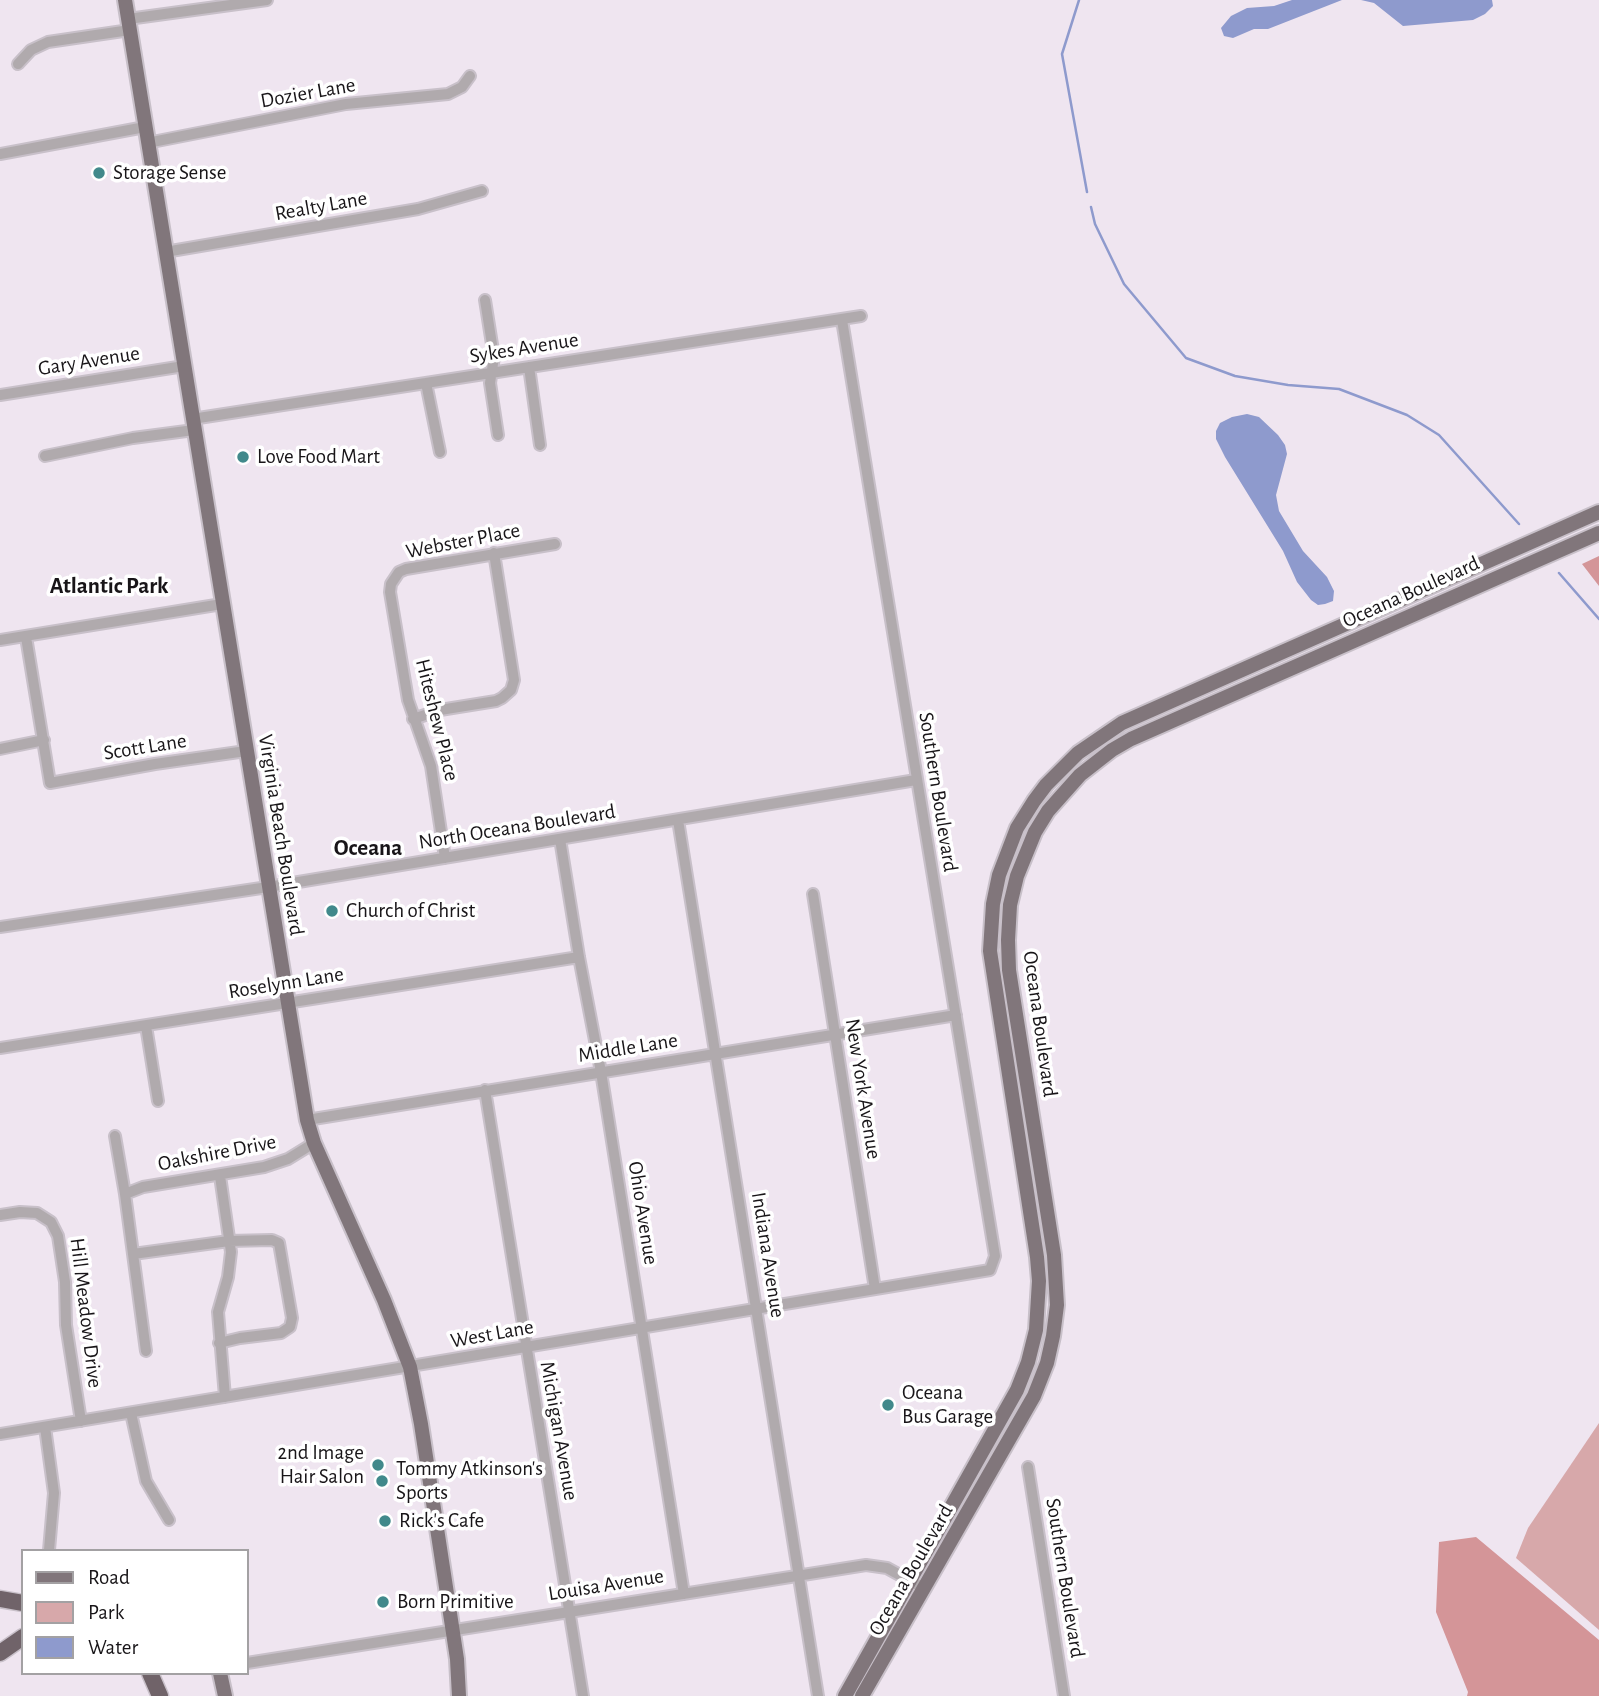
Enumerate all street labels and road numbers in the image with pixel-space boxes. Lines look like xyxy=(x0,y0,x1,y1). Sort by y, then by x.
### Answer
street label: Dozier Lane xyxy=(259,72,357,114)
street label: Realty Lane xyxy=(273,185,369,227)
street label: Sykes Avenue xyxy=(468,327,580,369)
street label: Gary Avenue xyxy=(36,341,142,381)
street label: Webster Place xyxy=(404,518,522,564)
street label: Oceana Boulevard xyxy=(1339,551,1483,633)
street label: Hiteshew Place xyxy=(410,656,464,784)
street label: Southern Boulevard xyxy=(913,710,963,874)
street label: Scott Lane xyxy=(102,728,188,766)
street label: Virginia Beach Boulevard xyxy=(253,732,309,938)
street label: North Oceana Boulevard xyxy=(417,799,617,855)
street label: Oceana Boulevard xyxy=(1017,949,1063,1099)
street label: Roselynn Lane xyxy=(227,961,345,1005)
street label: New York Avenue xyxy=(839,1017,887,1161)
street label: Middle Lane xyxy=(576,1028,680,1068)
street label: Oakshire Drive xyxy=(156,1129,278,1177)
street label: Ohio Avenue xyxy=(622,1160,664,1266)
street label: Indiana Avenue xyxy=(746,1190,790,1320)
street label: Hill Meadow Drive xyxy=(64,1237,108,1389)
street label: West Lane xyxy=(448,1314,536,1354)
street label: Michigan Avenue xyxy=(534,1360,584,1502)
street label: Southern Boulevard xyxy=(1040,1496,1090,1660)
street label: Oceana Boulevard xyxy=(863,1500,959,1640)
street label: Louisa Avenue xyxy=(546,1563,666,1607)

